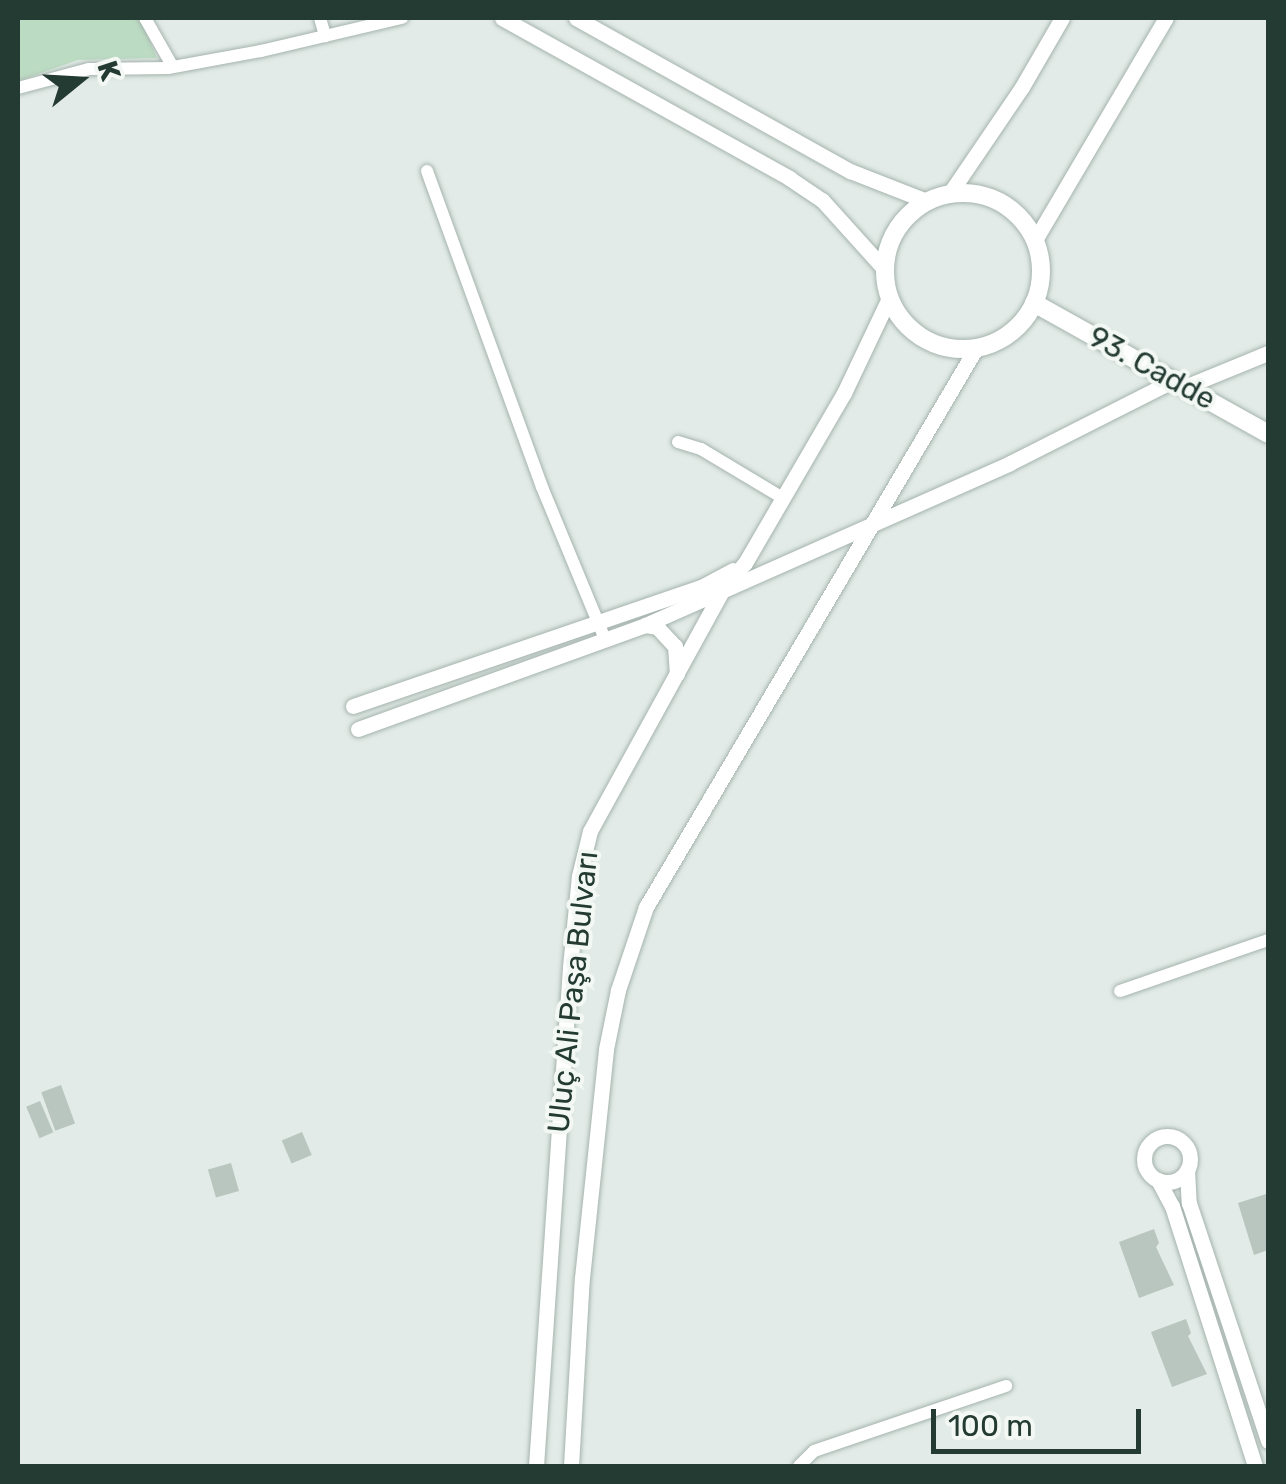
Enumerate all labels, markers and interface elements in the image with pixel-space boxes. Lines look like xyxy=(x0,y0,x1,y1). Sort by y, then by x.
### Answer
north arrow xyxy=(30,30,130,130)
text: K xyxy=(90,57,128,85)
street label: 93. Cadde xyxy=(1082,318,1222,418)
street label: Uluç Ali Paşa Bulvarı xyxy=(540,849,606,1135)
scale bar xyxy=(936,1389,1146,1451)
text: 100 m xyxy=(948,1408,1033,1444)

